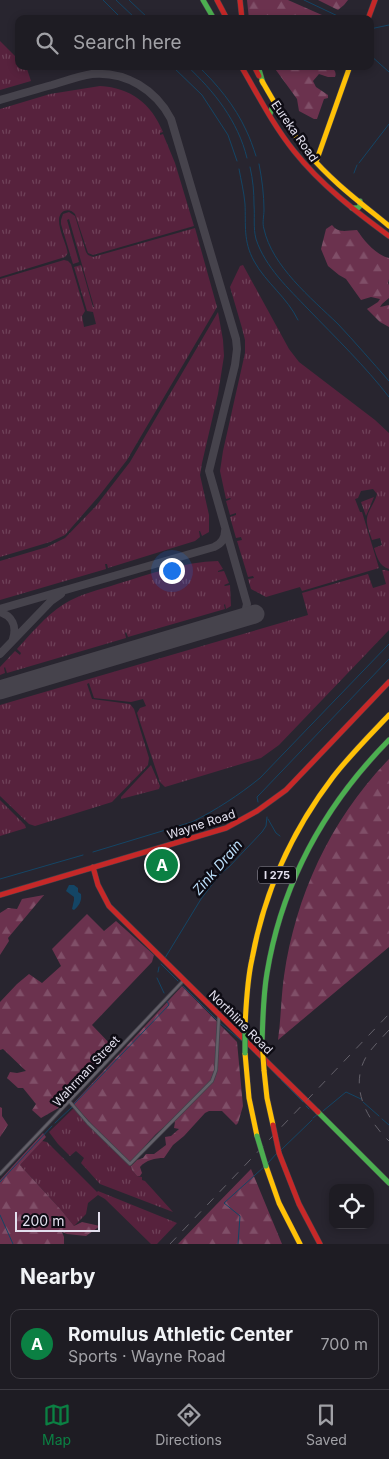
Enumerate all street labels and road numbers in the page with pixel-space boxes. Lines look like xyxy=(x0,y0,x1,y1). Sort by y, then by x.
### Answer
street label: Eureka Road xyxy=(268,98,322,164)
street label: Wayne Road xyxy=(165,806,237,842)
road number: I 275 xyxy=(258,866,296,884)
street label: Northline Road xyxy=(206,987,276,1057)
street label: Wahrman Street xyxy=(49,1032,123,1110)

